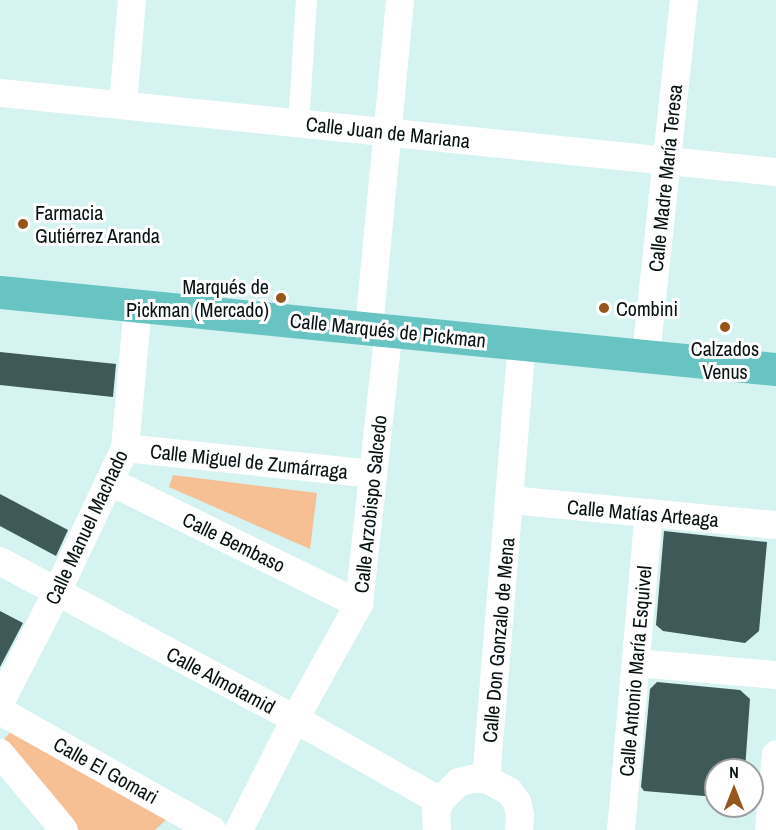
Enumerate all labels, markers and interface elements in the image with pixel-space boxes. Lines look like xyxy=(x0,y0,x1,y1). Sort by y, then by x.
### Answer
street label: Calle Madre María Teresa xyxy=(643,83,687,273)
street label: Calle Juan de Mariana xyxy=(305,111,471,153)
place label: Farmacia Gutiérrez Aranda xyxy=(35,201,161,248)
marker: Farmacia Gutiérrez Aranda xyxy=(16,217,30,231)
place label: Marqués de Pickman (Mercado) xyxy=(126,274,269,321)
marker: Marqués de Pickman (Mercado) xyxy=(274,291,288,305)
place label: Combini xyxy=(616,296,678,320)
marker: Combini xyxy=(597,301,611,315)
street label: Calle Marqués de Pickman xyxy=(289,308,487,352)
marker: Calzados Venus xyxy=(718,320,732,334)
place label: Calzados Venus xyxy=(691,336,759,383)
street label: Calle Arzobispo Salcedo xyxy=(349,413,391,595)
street label: Calle Miguel de Zumárraga xyxy=(149,439,349,483)
street label: Calle Manuel Machado xyxy=(40,446,132,608)
street label: Calle Matías Arteaga xyxy=(566,494,720,532)
street label: Calle Bembaso xyxy=(179,507,289,577)
street label: Calle Don Gonzalo de Mena xyxy=(477,536,519,744)
street label: Calle Antonio María Esquivel xyxy=(614,564,656,778)
street label: Calle Almotamid xyxy=(162,641,280,719)
street label: Calle El Gomari xyxy=(50,731,162,809)
north arrow xyxy=(704,758,764,818)
text: N xyxy=(729,761,739,783)

